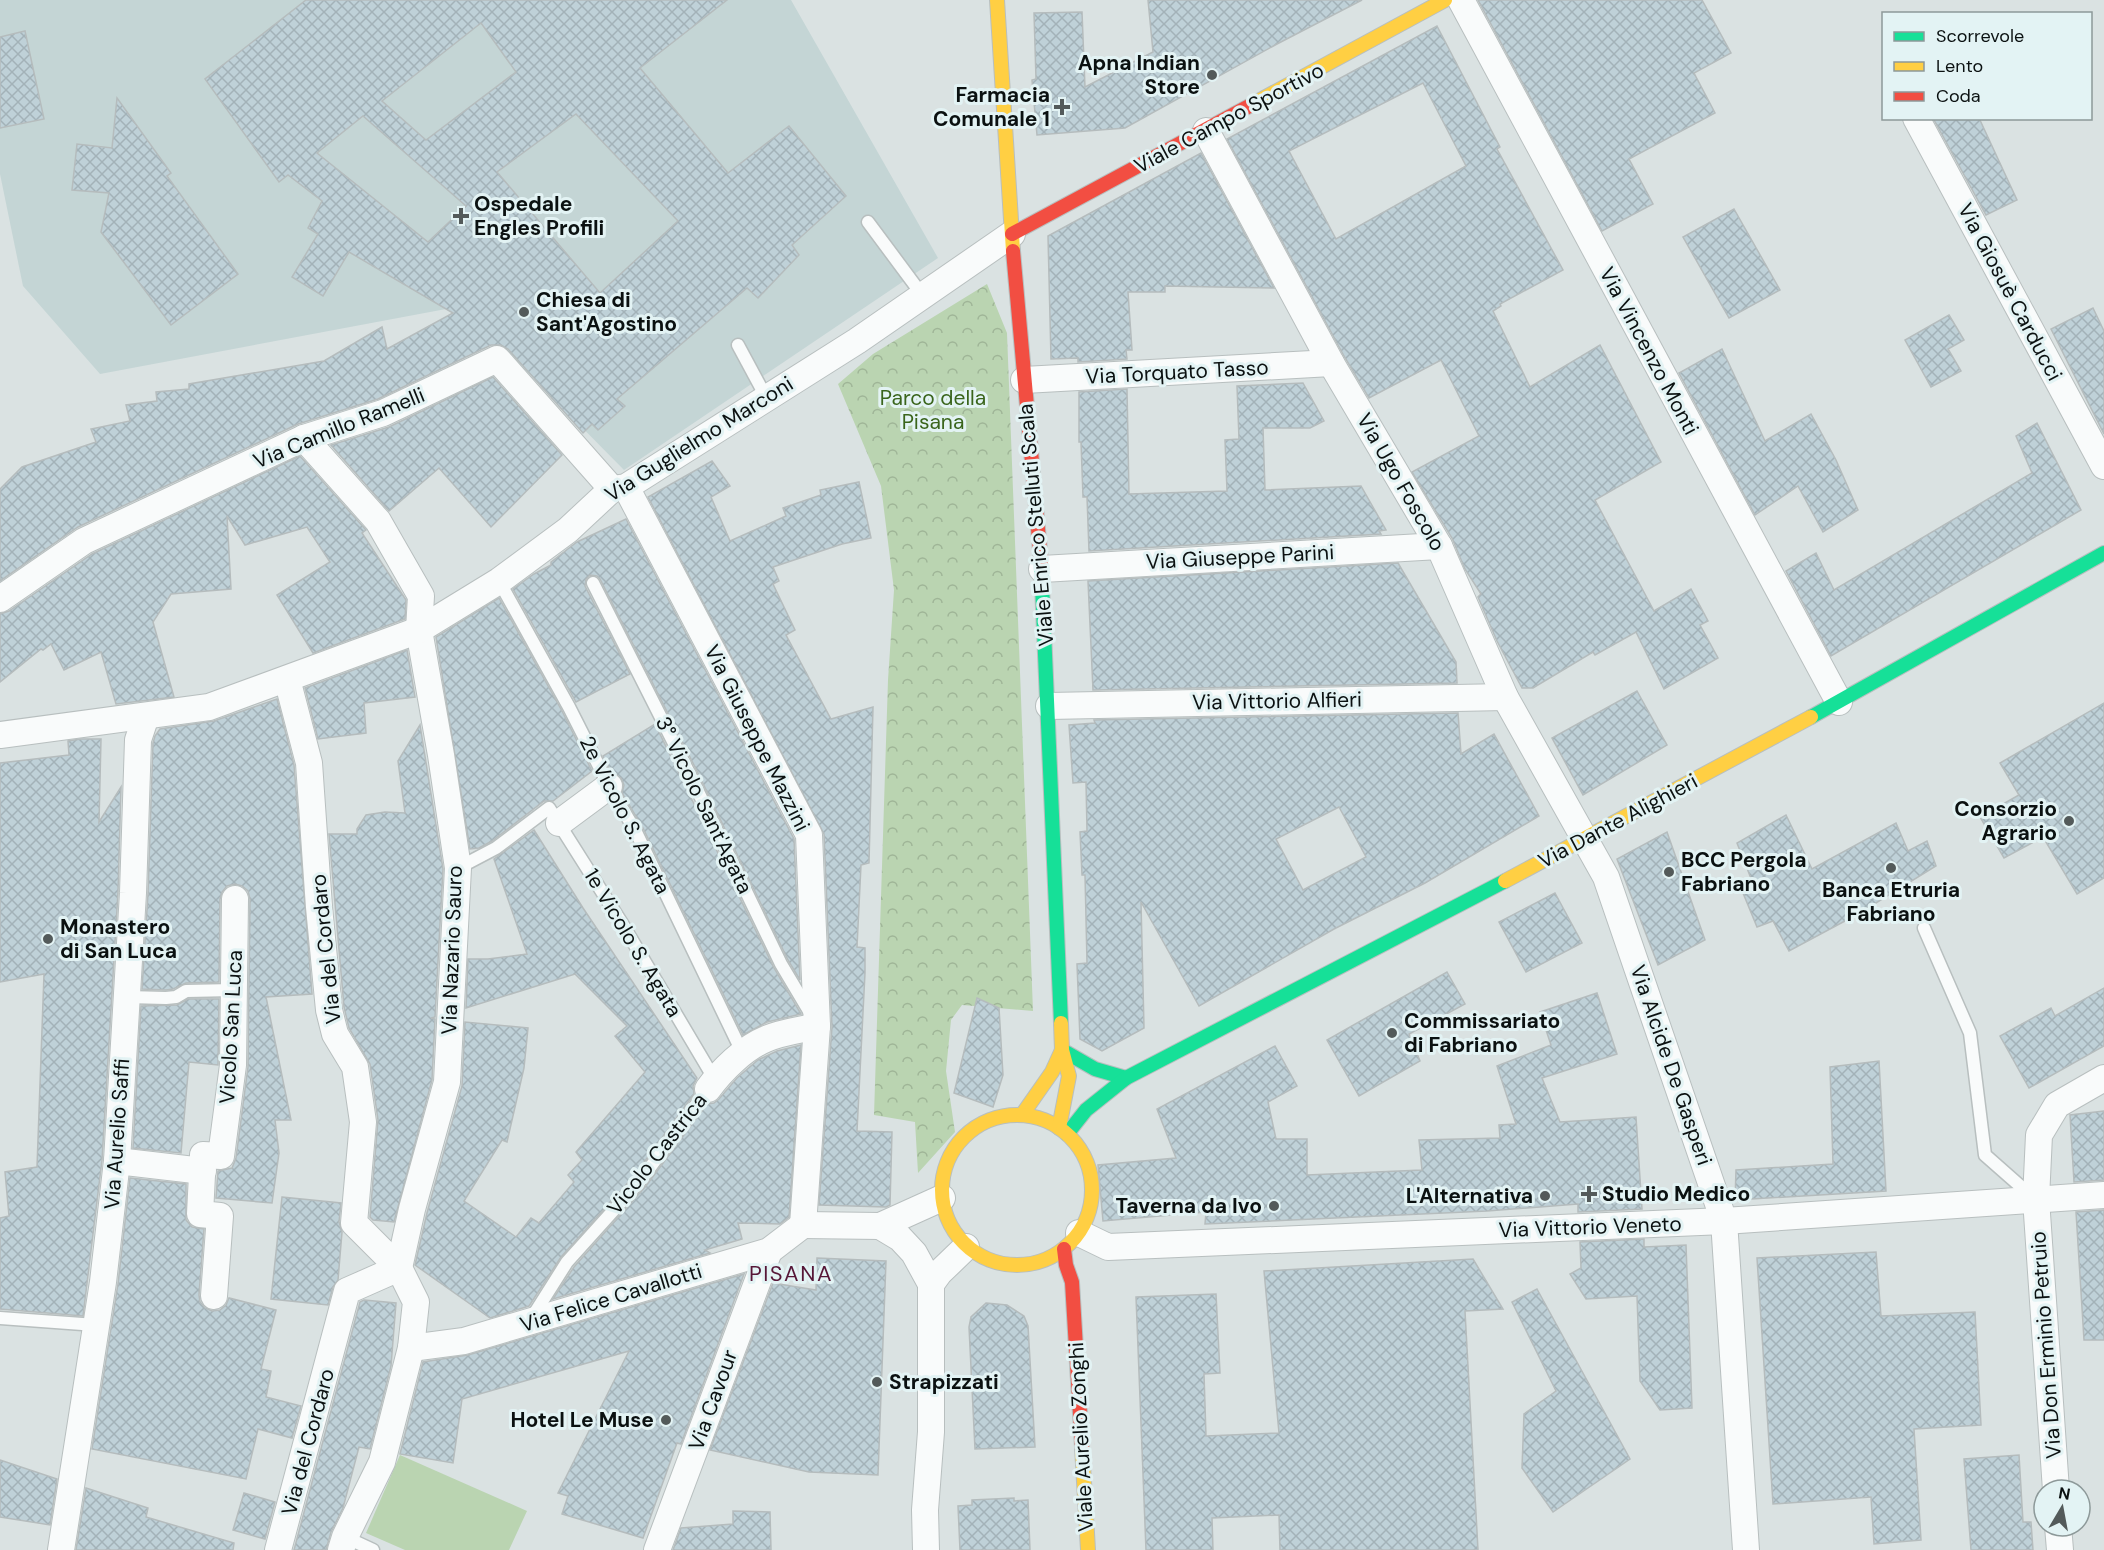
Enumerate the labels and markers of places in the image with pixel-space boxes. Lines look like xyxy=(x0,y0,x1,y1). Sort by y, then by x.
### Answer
place label: Apna Indian Store xyxy=(1078,49,1200,101)
marker: Apna Indian Store xyxy=(1205,68,1219,82)
place label: Farmacia Comunale 1 xyxy=(933,81,1050,133)
marker: Farmacia Comunale 1 xyxy=(1055,100,1069,114)
place label: Ospedale Engles Profili xyxy=(474,190,604,242)
marker: Ospedale Engles Profili xyxy=(452,207,470,225)
place label: Chiesa di Sant'Agostino xyxy=(536,286,677,338)
marker: Chiesa di Sant'Agostino xyxy=(517,305,531,319)
place label: Consorzio Agrario xyxy=(1954,795,2057,847)
marker: Consorzio Agrario xyxy=(2062,814,2076,828)
place label: BCC Pergola Fabriano xyxy=(1681,846,1807,898)
marker: Banca Etruria Fabriano xyxy=(1884,861,1898,875)
marker: BCC Pergola Fabriano xyxy=(1662,865,1676,879)
place label: Banca Etruria Fabriano xyxy=(1822,876,1960,928)
place label: Monastero di San Luca xyxy=(60,913,177,965)
marker: Monastero di San Luca xyxy=(41,932,55,946)
place label: Commissariato di Fabriano xyxy=(1404,1007,1560,1059)
marker: Commissariato di Fabriano xyxy=(1385,1026,1399,1040)
place label: Studio Medico xyxy=(1602,1180,1750,1208)
place label: L'Alternativa xyxy=(1406,1182,1533,1210)
marker: Studio Medico xyxy=(1580,1185,1598,1203)
marker: L'Alternativa xyxy=(1538,1189,1552,1203)
place label: Taverna da Ivo xyxy=(1116,1192,1262,1220)
marker: Taverna da Ivo xyxy=(1267,1199,1281,1213)
place label: Strapizzati xyxy=(889,1368,999,1396)
marker: Strapizzati xyxy=(870,1375,884,1389)
place label: Hotel Le Muse xyxy=(510,1406,654,1434)
marker: Hotel Le Muse xyxy=(659,1413,673,1427)

